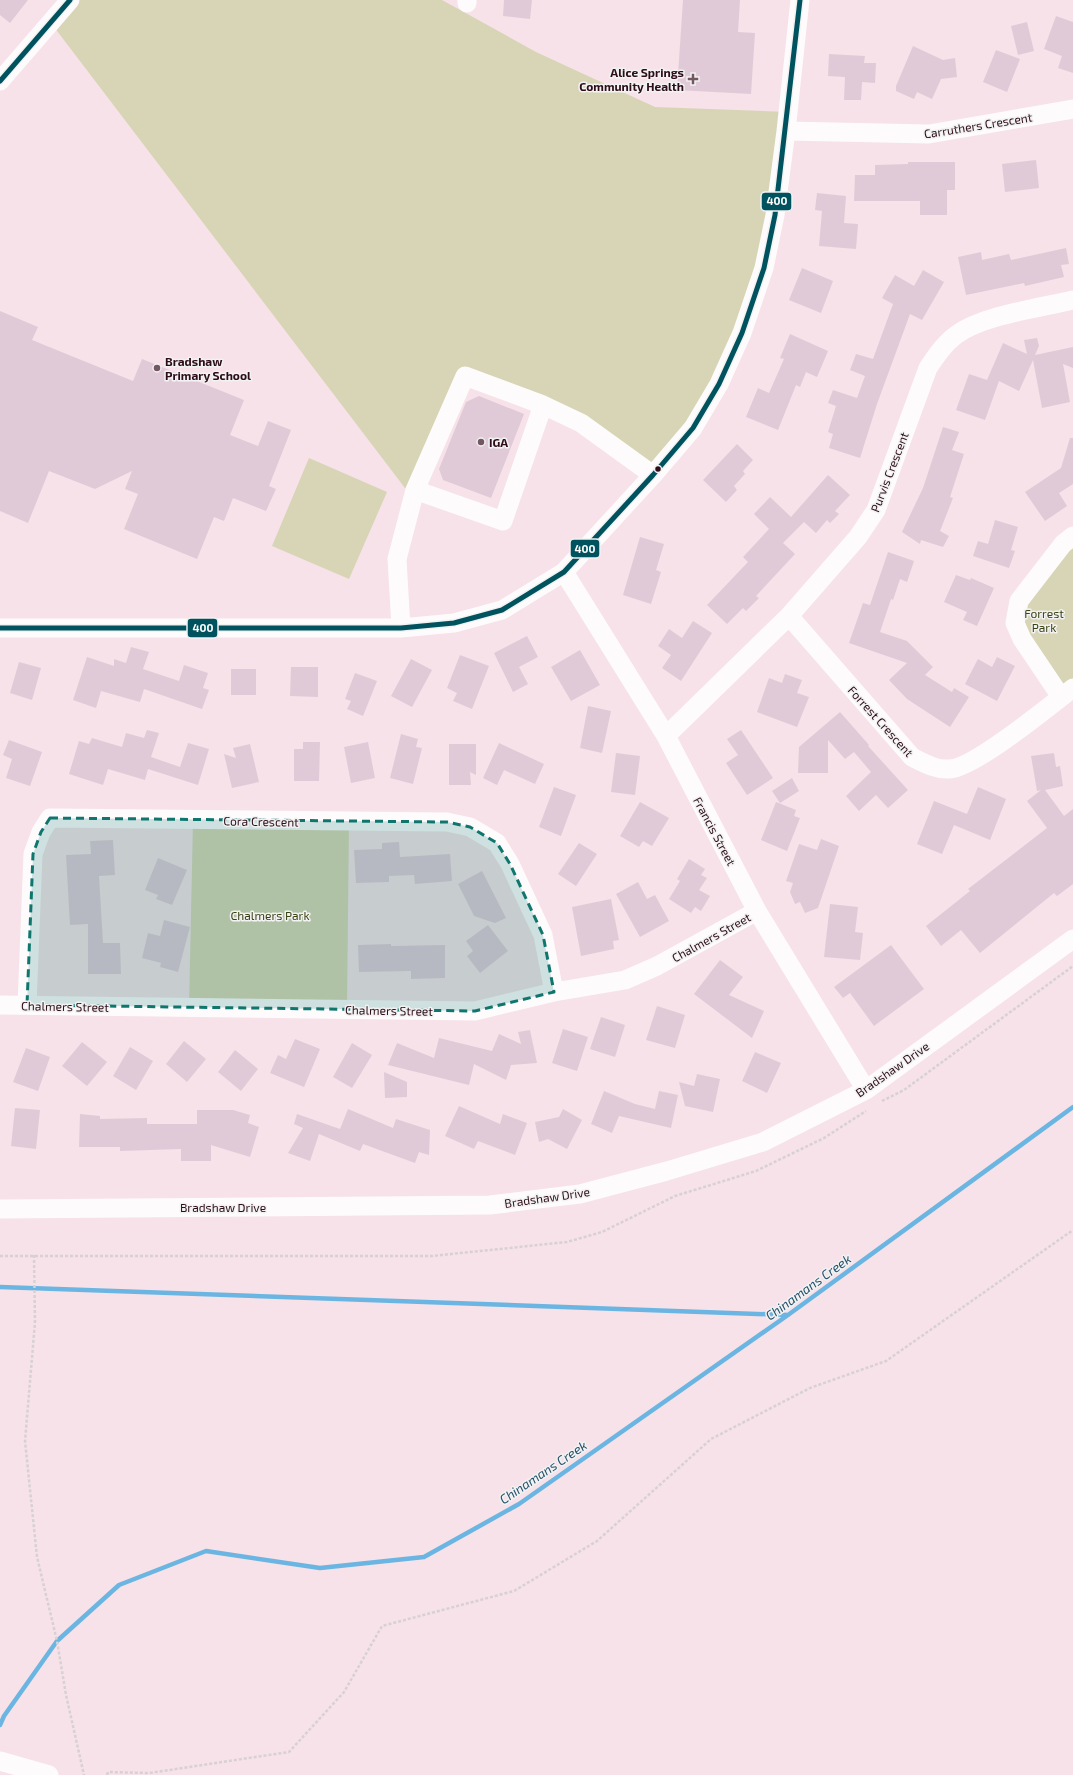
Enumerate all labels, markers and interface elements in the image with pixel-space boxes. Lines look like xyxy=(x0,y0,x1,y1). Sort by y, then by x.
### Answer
place label: Alice Springs Community Health xyxy=(579,65,684,94)
marker: Alice Springs Community Health xyxy=(687,73,699,85)
street label: Carruthers Crescent xyxy=(923,109,1033,140)
line badge: 400 xyxy=(761,192,792,211)
text: 400 xyxy=(767,194,788,207)
place label: Bradshaw Primary School xyxy=(165,354,251,383)
marker: Bradshaw Primary School xyxy=(152,363,162,373)
street label: Purvis Crescent xyxy=(867,430,911,514)
place label: IGA xyxy=(489,435,508,449)
marker: IGA xyxy=(476,437,486,447)
unlabelled marker xyxy=(653,464,663,474)
line badge: 400 xyxy=(570,539,600,558)
text: 400 xyxy=(575,542,596,555)
park label: Forrest Park xyxy=(1024,606,1064,634)
line badge: 400 xyxy=(187,618,218,638)
text: 400 xyxy=(193,621,214,634)
street label: Forrest Crescent xyxy=(846,683,917,759)
street label: Francis Street xyxy=(691,794,739,868)
street label: Cora Crescent xyxy=(223,813,299,829)
park label: Chalmers Park xyxy=(230,908,310,922)
street label: Chalmers Street xyxy=(669,909,753,964)
street label: Chalmers Street xyxy=(21,998,109,1014)
street label: Chalmers Street xyxy=(345,1002,433,1018)
street label: Bradshaw Drive xyxy=(853,1039,931,1099)
street label: Bradshaw Drive xyxy=(503,1184,591,1210)
street label: Bradshaw Drive xyxy=(180,1200,266,1214)
water label: Chinamans Creek xyxy=(762,1250,854,1323)
water label: Chinamans Creek xyxy=(496,1437,590,1507)

